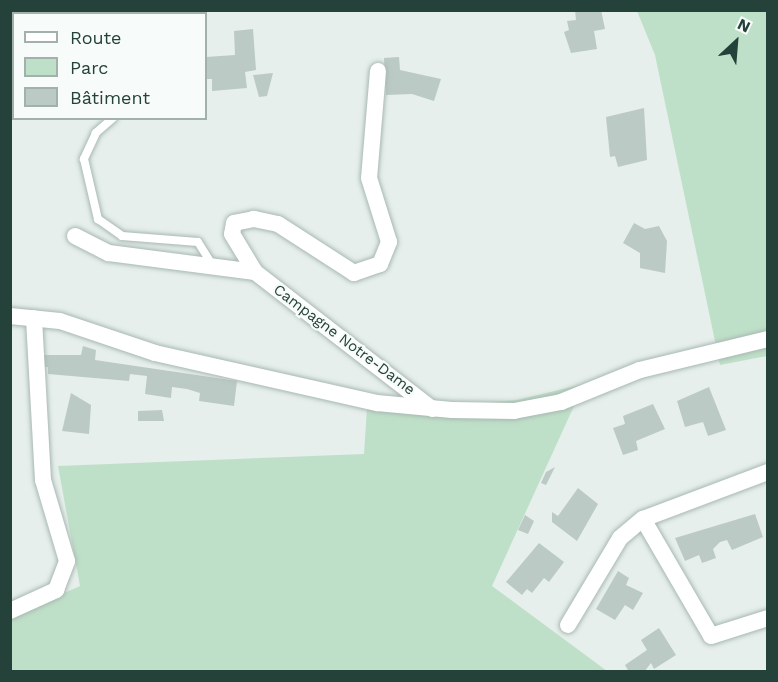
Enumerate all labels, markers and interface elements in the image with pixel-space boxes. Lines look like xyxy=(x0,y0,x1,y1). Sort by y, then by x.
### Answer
legend xyxy=(12,12,207,120)
north arrow xyxy=(706,12,766,72)
text: N xyxy=(735,14,754,37)
text: Route xyxy=(70,27,122,48)
text: Parc xyxy=(70,57,108,78)
text: Bâtiment xyxy=(70,87,150,108)
street label: Campagne Notre-Dame xyxy=(270,281,418,399)

